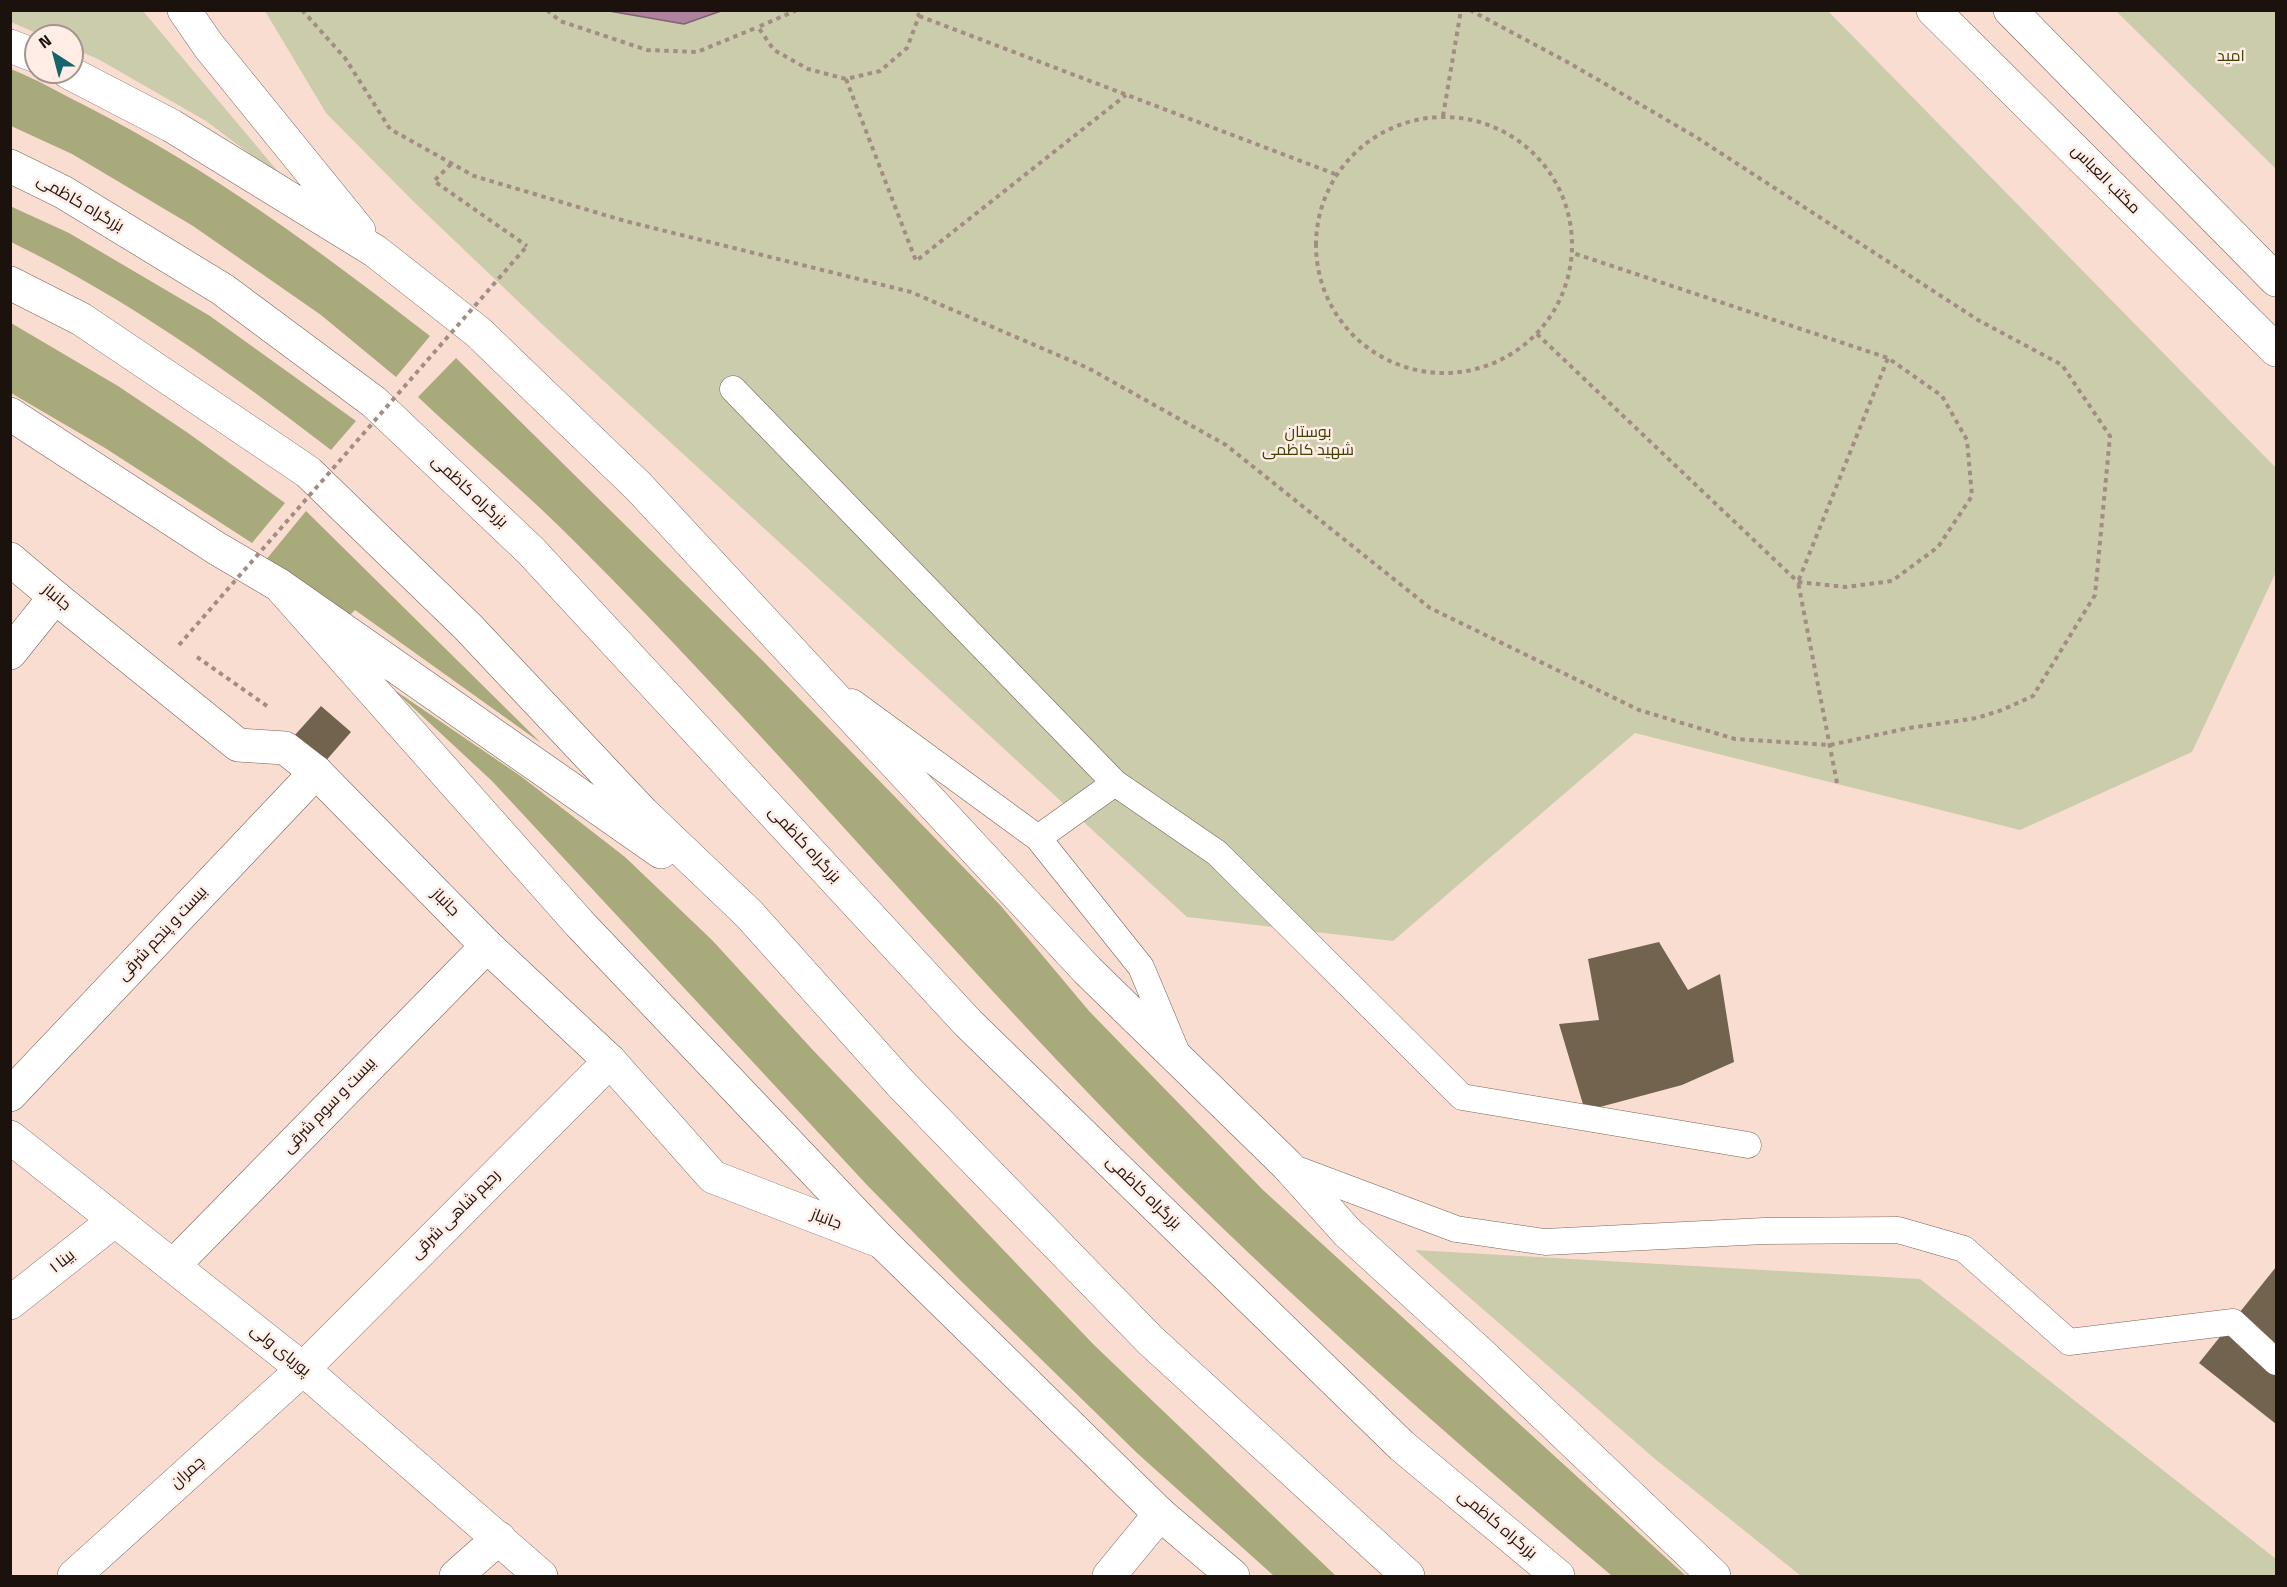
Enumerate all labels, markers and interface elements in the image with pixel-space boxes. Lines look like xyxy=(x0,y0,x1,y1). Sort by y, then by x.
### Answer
north arrow xyxy=(24,24,84,84)
text: N xyxy=(33,28,56,54)
park label: امید xyxy=(2217,47,2245,67)
street label: مکتب العباس xyxy=(2066,141,2144,219)
street label: بزرگراه کاظمی xyxy=(33,171,127,237)
park label: بوستان شهید کاظمی xyxy=(1262,423,1354,461)
street label: بزرگراه کاظمی xyxy=(427,452,511,532)
street label: جانباز xyxy=(38,581,74,615)
street label: بزرگراه کاظمی xyxy=(764,803,844,887)
street label: بیست و پنجم شرقی xyxy=(114,883,212,985)
street label: جانباز xyxy=(427,885,463,921)
street label: بیست و سوم شرقی xyxy=(279,1054,381,1158)
street label: بزرگراه کاظمی xyxy=(1101,1152,1185,1234)
street label: رحیم شاهی شرقی xyxy=(407,1166,505,1264)
street label: جانباز xyxy=(808,1205,844,1235)
street label: بینا ۱ xyxy=(47,1246,79,1278)
street label: پوریای ولی xyxy=(246,1321,314,1381)
street label: چمران xyxy=(167,1453,209,1493)
street label: بزرگراه کاظمی xyxy=(1453,1486,1541,1564)

